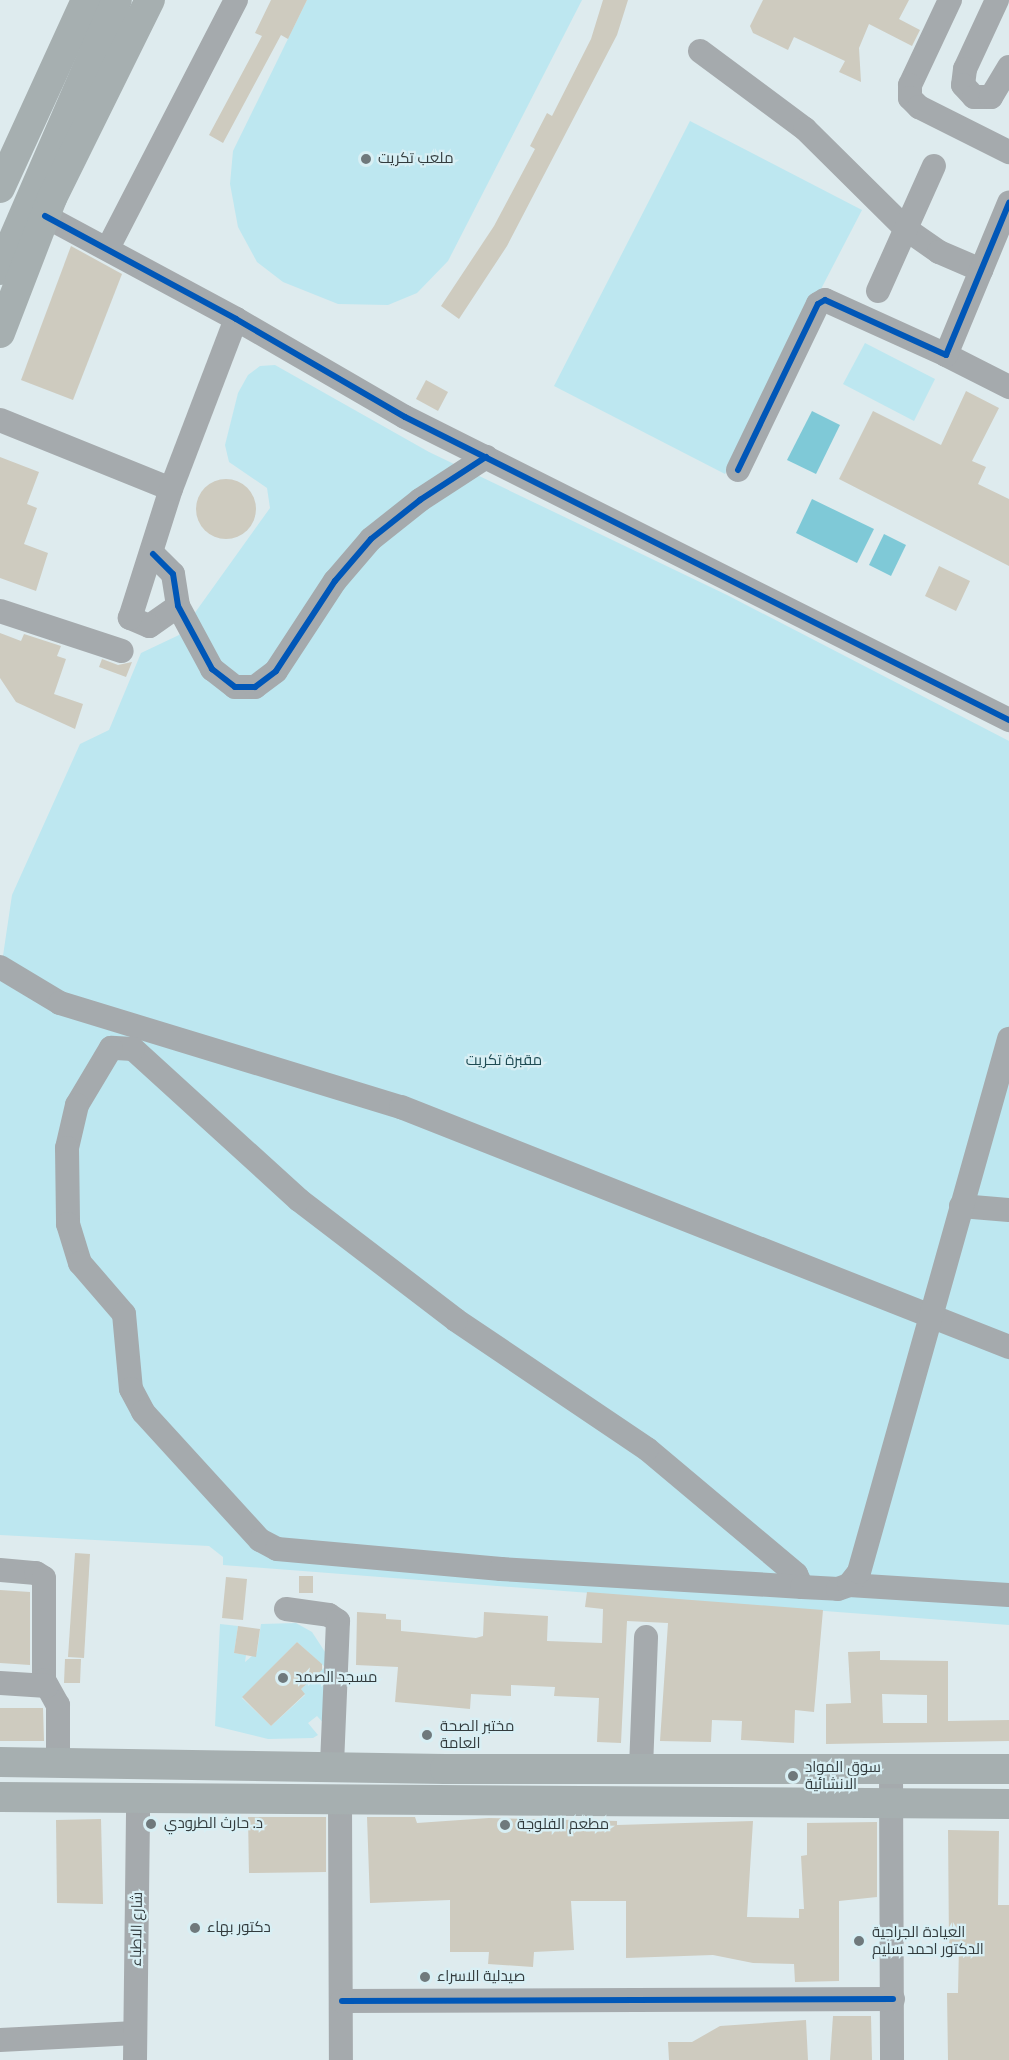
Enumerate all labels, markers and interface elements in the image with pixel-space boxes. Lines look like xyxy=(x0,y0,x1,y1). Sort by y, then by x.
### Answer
place label: ملعب تكريت xyxy=(378,150,454,168)
marker: ملعب تكريت xyxy=(359,152,373,166)
park label: مقبرة تكريت xyxy=(466,1052,542,1070)
place label: مسجد الصمد xyxy=(295,1669,377,1687)
marker: مسجد الصمد xyxy=(276,1671,290,1685)
place label: مختبر الصحة العامة xyxy=(440,1717,514,1752)
marker: مختبر الصحة العامة xyxy=(418,1726,436,1744)
place label: سوق المواد الانشائية xyxy=(805,1758,881,1793)
marker: سوق المواد الانشائية xyxy=(786,1769,800,1783)
marker: د. حارث الطرودي xyxy=(142,1815,160,1833)
place label: د. حارث الطرودي xyxy=(164,1815,263,1833)
place label: مطعم الفلوجة xyxy=(517,1816,609,1834)
marker: مطعم الفلوجة xyxy=(498,1818,512,1832)
street label: شارع الاطباء xyxy=(127,1892,147,1966)
place label: دكتور بهاء xyxy=(207,1919,271,1937)
marker: دكتور بهاء xyxy=(188,1921,202,1935)
place label: العيادة الجراحية الدكتور احمد سليم xyxy=(872,1923,984,1958)
marker: العيادة الجراحية الدكتور احمد سليم xyxy=(850,1932,868,1950)
place label: صيدلية الاسراء xyxy=(437,1968,525,1986)
marker: صيدلية الاسراء xyxy=(418,1970,432,1984)

